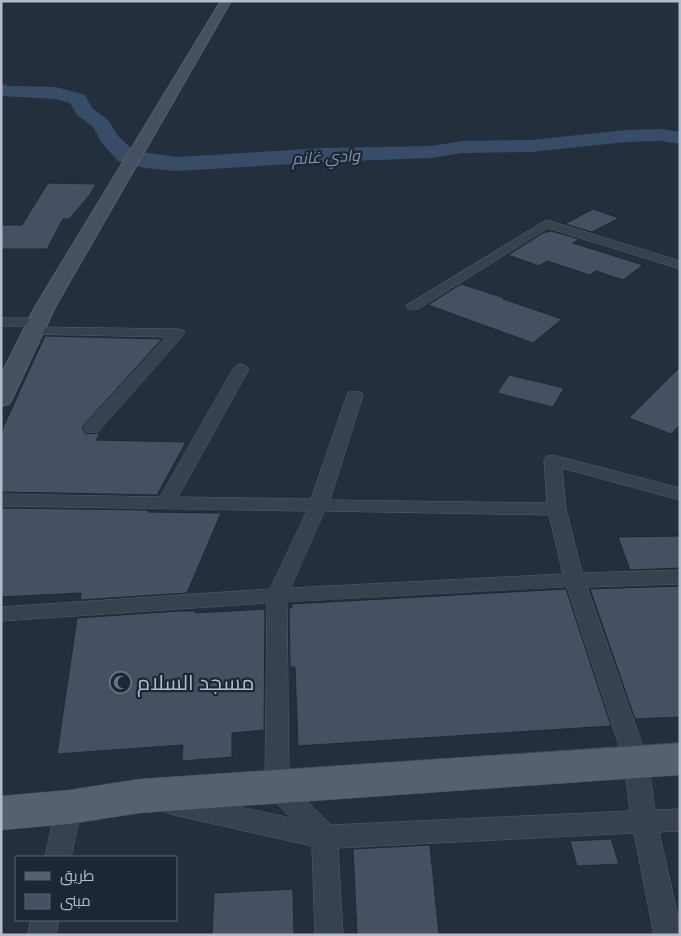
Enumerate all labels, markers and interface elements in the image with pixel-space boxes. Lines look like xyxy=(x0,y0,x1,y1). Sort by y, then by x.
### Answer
water label: وادي غانم xyxy=(291,146,362,171)
mosque icon: مسجد السلام xyxy=(109,670,133,694)
place label: مسجد السلام xyxy=(137,670,255,697)
legend xyxy=(15,856,178,921)
text: طريق xyxy=(60,867,94,886)
text: مبنى xyxy=(60,892,91,911)

